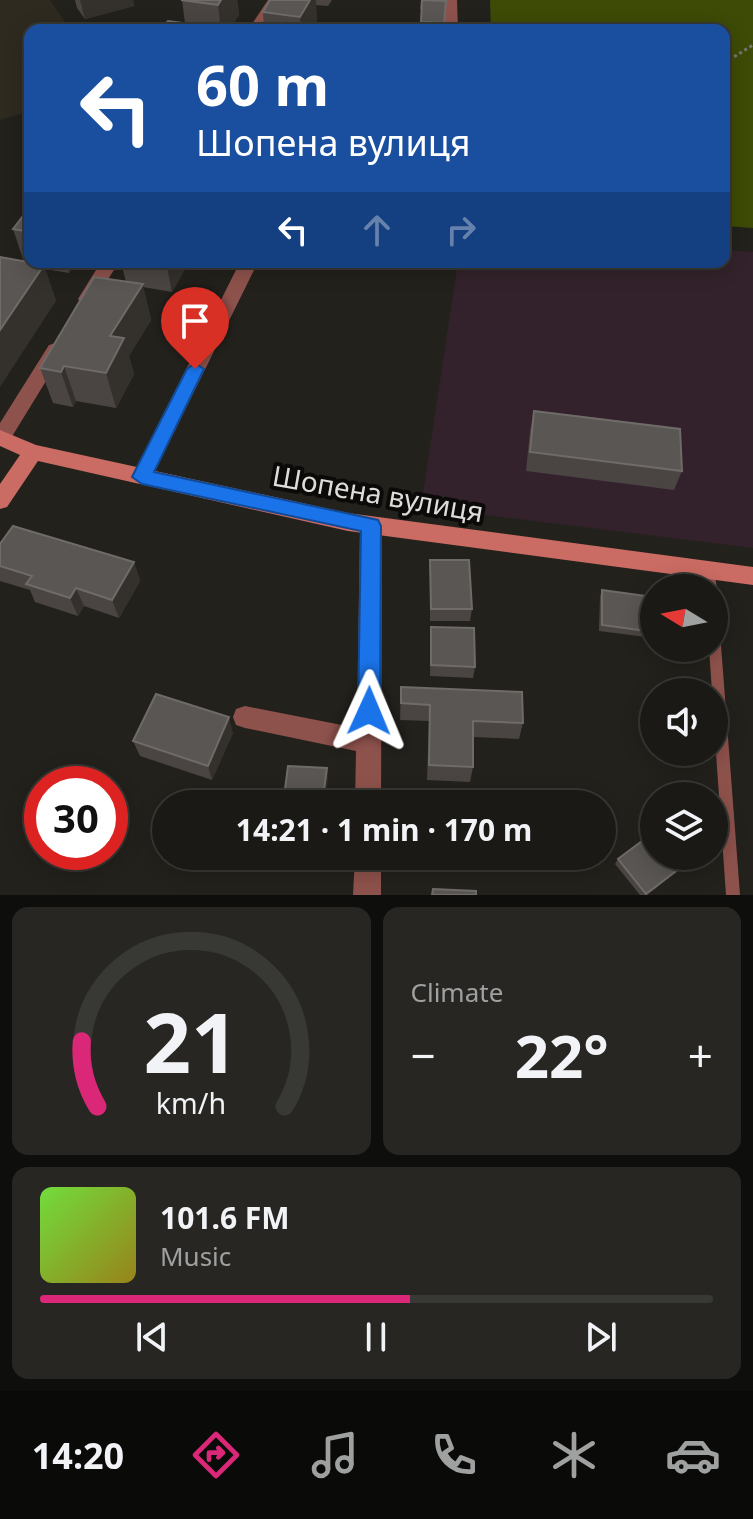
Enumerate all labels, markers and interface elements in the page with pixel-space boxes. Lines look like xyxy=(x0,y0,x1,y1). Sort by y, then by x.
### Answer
text: 60 m xyxy=(196,46,329,122)
icon: left xyxy=(64,56,168,160)
text: Шопена вулиця xyxy=(196,118,471,167)
icon: left xyxy=(271,208,315,252)
icon: ahead xyxy=(355,208,399,252)
icon: right xyxy=(439,208,483,252)
pin xyxy=(161,287,229,369)
icon: arrive xyxy=(173,299,217,343)
street label: Шопена вулиця xyxy=(270,456,487,530)
north arrow xyxy=(640,574,728,662)
map controls xyxy=(640,574,728,870)
position arrow xyxy=(327,669,411,753)
button: sound xyxy=(640,678,728,766)
speed limit sign: 30 xyxy=(24,766,128,870)
button: layers xyxy=(640,782,728,870)
text: 14:21 · 1 min · 170 m xyxy=(236,809,532,850)
text: Climate xyxy=(411,974,503,1010)
text: 21 xyxy=(144,984,239,1097)
text: 22° xyxy=(515,1014,609,1096)
text: − xyxy=(411,1025,436,1085)
text: + xyxy=(688,1025,713,1085)
text: km/h xyxy=(156,1083,226,1122)
text: 101.6 FM xyxy=(160,1197,290,1238)
text: Music xyxy=(160,1238,231,1274)
icon: previous xyxy=(130,1315,174,1359)
icon: pause xyxy=(354,1315,398,1359)
icon: next xyxy=(579,1315,623,1359)
icon: directions xyxy=(188,1427,244,1483)
icon: music xyxy=(307,1427,363,1483)
icon: phone xyxy=(426,1427,482,1483)
icon: climate xyxy=(546,1427,602,1483)
icon: car xyxy=(665,1427,721,1483)
text: 14:20 xyxy=(32,1431,124,1480)

